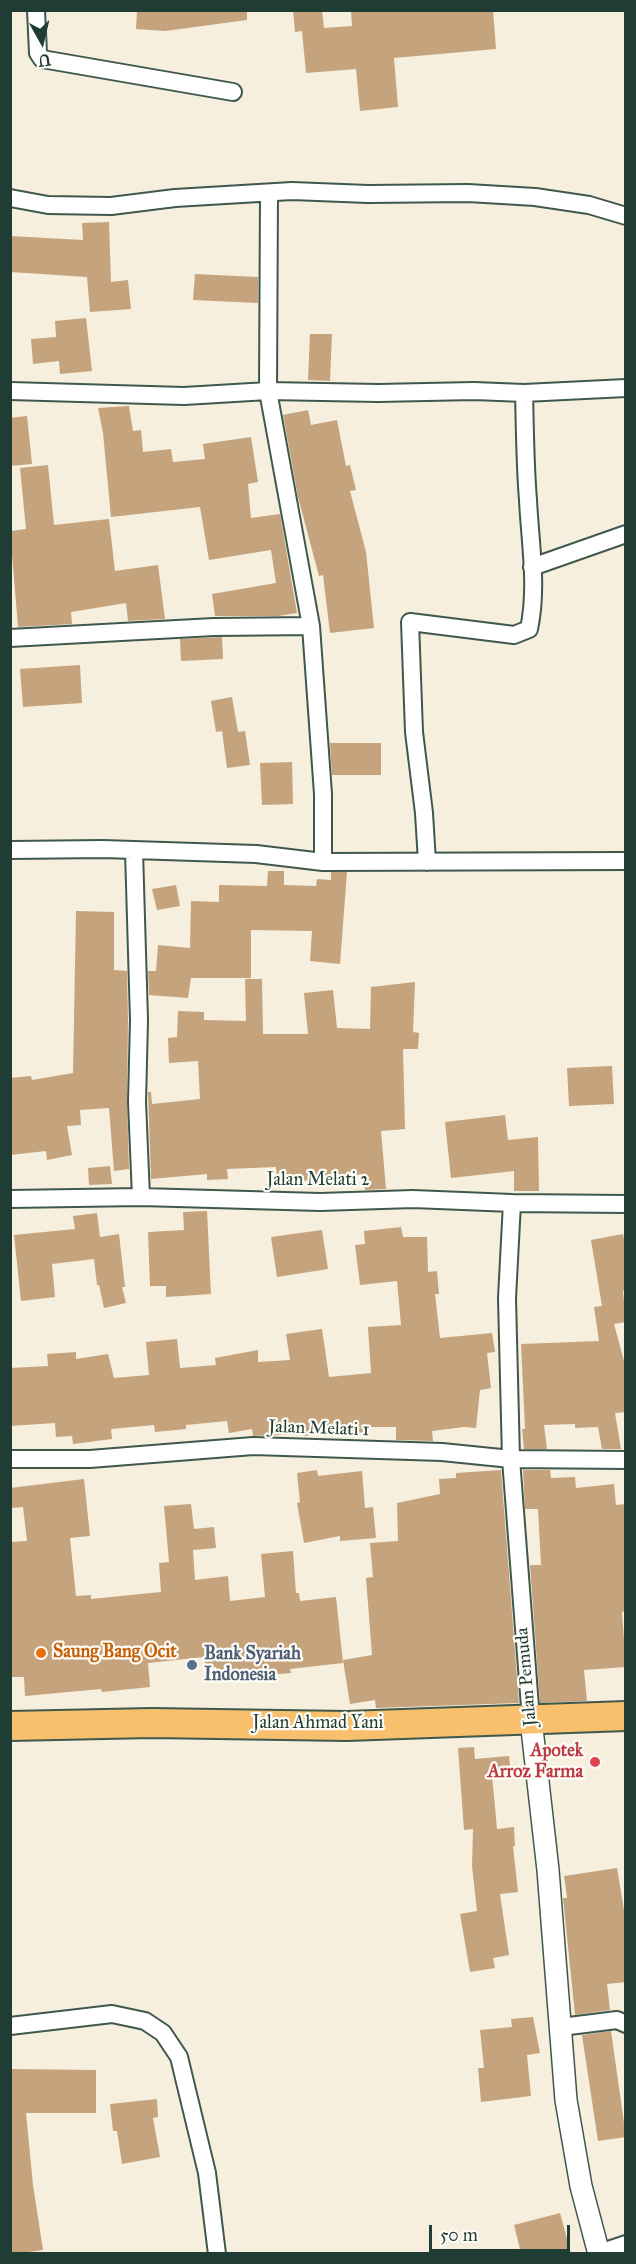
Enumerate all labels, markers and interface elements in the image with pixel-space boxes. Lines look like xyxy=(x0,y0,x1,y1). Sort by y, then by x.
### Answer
north arrow xyxy=(12,12,72,72)
text: U xyxy=(37,50,52,71)
street label: Jalan Melati 2 xyxy=(267,1170,369,1192)
street label: Jalan Melati 1 xyxy=(268,1416,370,1442)
street label: Jalan Pemuda xyxy=(512,1627,542,1727)
place label: Saung Bang Ocit xyxy=(53,1642,177,1664)
place label: Bank Syariah Indonesia xyxy=(204,1644,301,1686)
marker: Saung Bang Ocit xyxy=(34,1646,48,1660)
marker: Bank Syariah Indonesia xyxy=(185,1658,199,1672)
street label: Jalan Ahmad Yani xyxy=(253,1713,383,1735)
place label: Apotek Arroz Farma xyxy=(488,1741,583,1784)
marker: Apotek Arroz Farma xyxy=(588,1755,602,1769)
scale bar xyxy=(432,2213,573,2251)
text: 50 m xyxy=(440,2224,478,2246)

